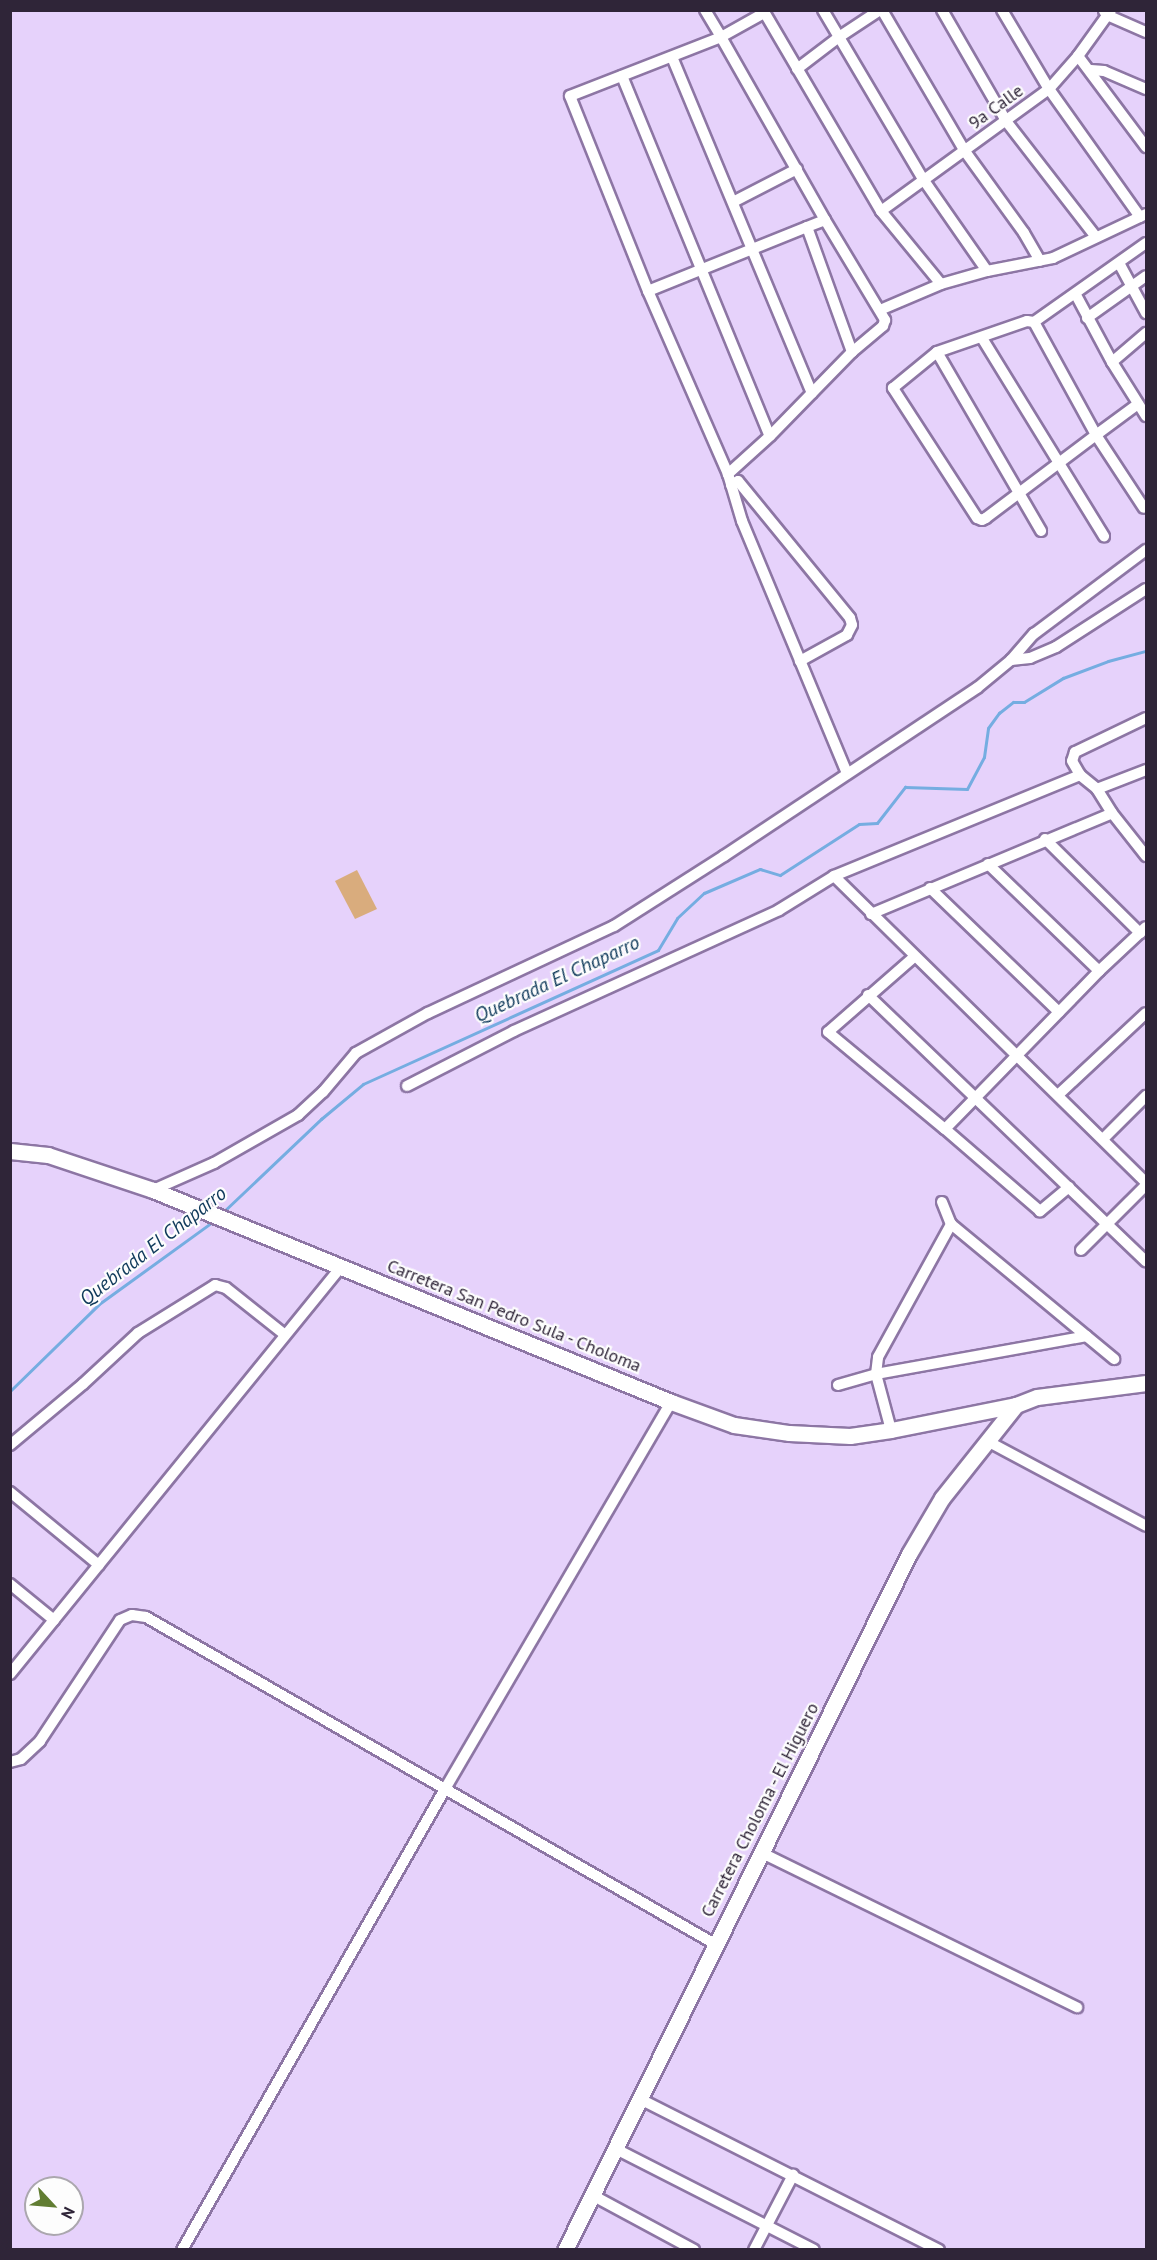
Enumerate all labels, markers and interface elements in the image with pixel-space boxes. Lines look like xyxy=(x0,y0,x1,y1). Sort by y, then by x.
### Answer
street label: 9a Calle xyxy=(965,80,1027,134)
water label: Quebrada El Chaparro xyxy=(471,930,643,1028)
water label: Quebrada El Chaparro xyxy=(75,1181,231,1311)
street label: Carretera San Pedro Sula - Choloma xyxy=(383,1254,645,1378)
street label: Carretera Choloma - El Higuero xyxy=(696,1698,824,1922)
north arrow xyxy=(24,2176,84,2236)
text: N xyxy=(57,2204,80,2222)

